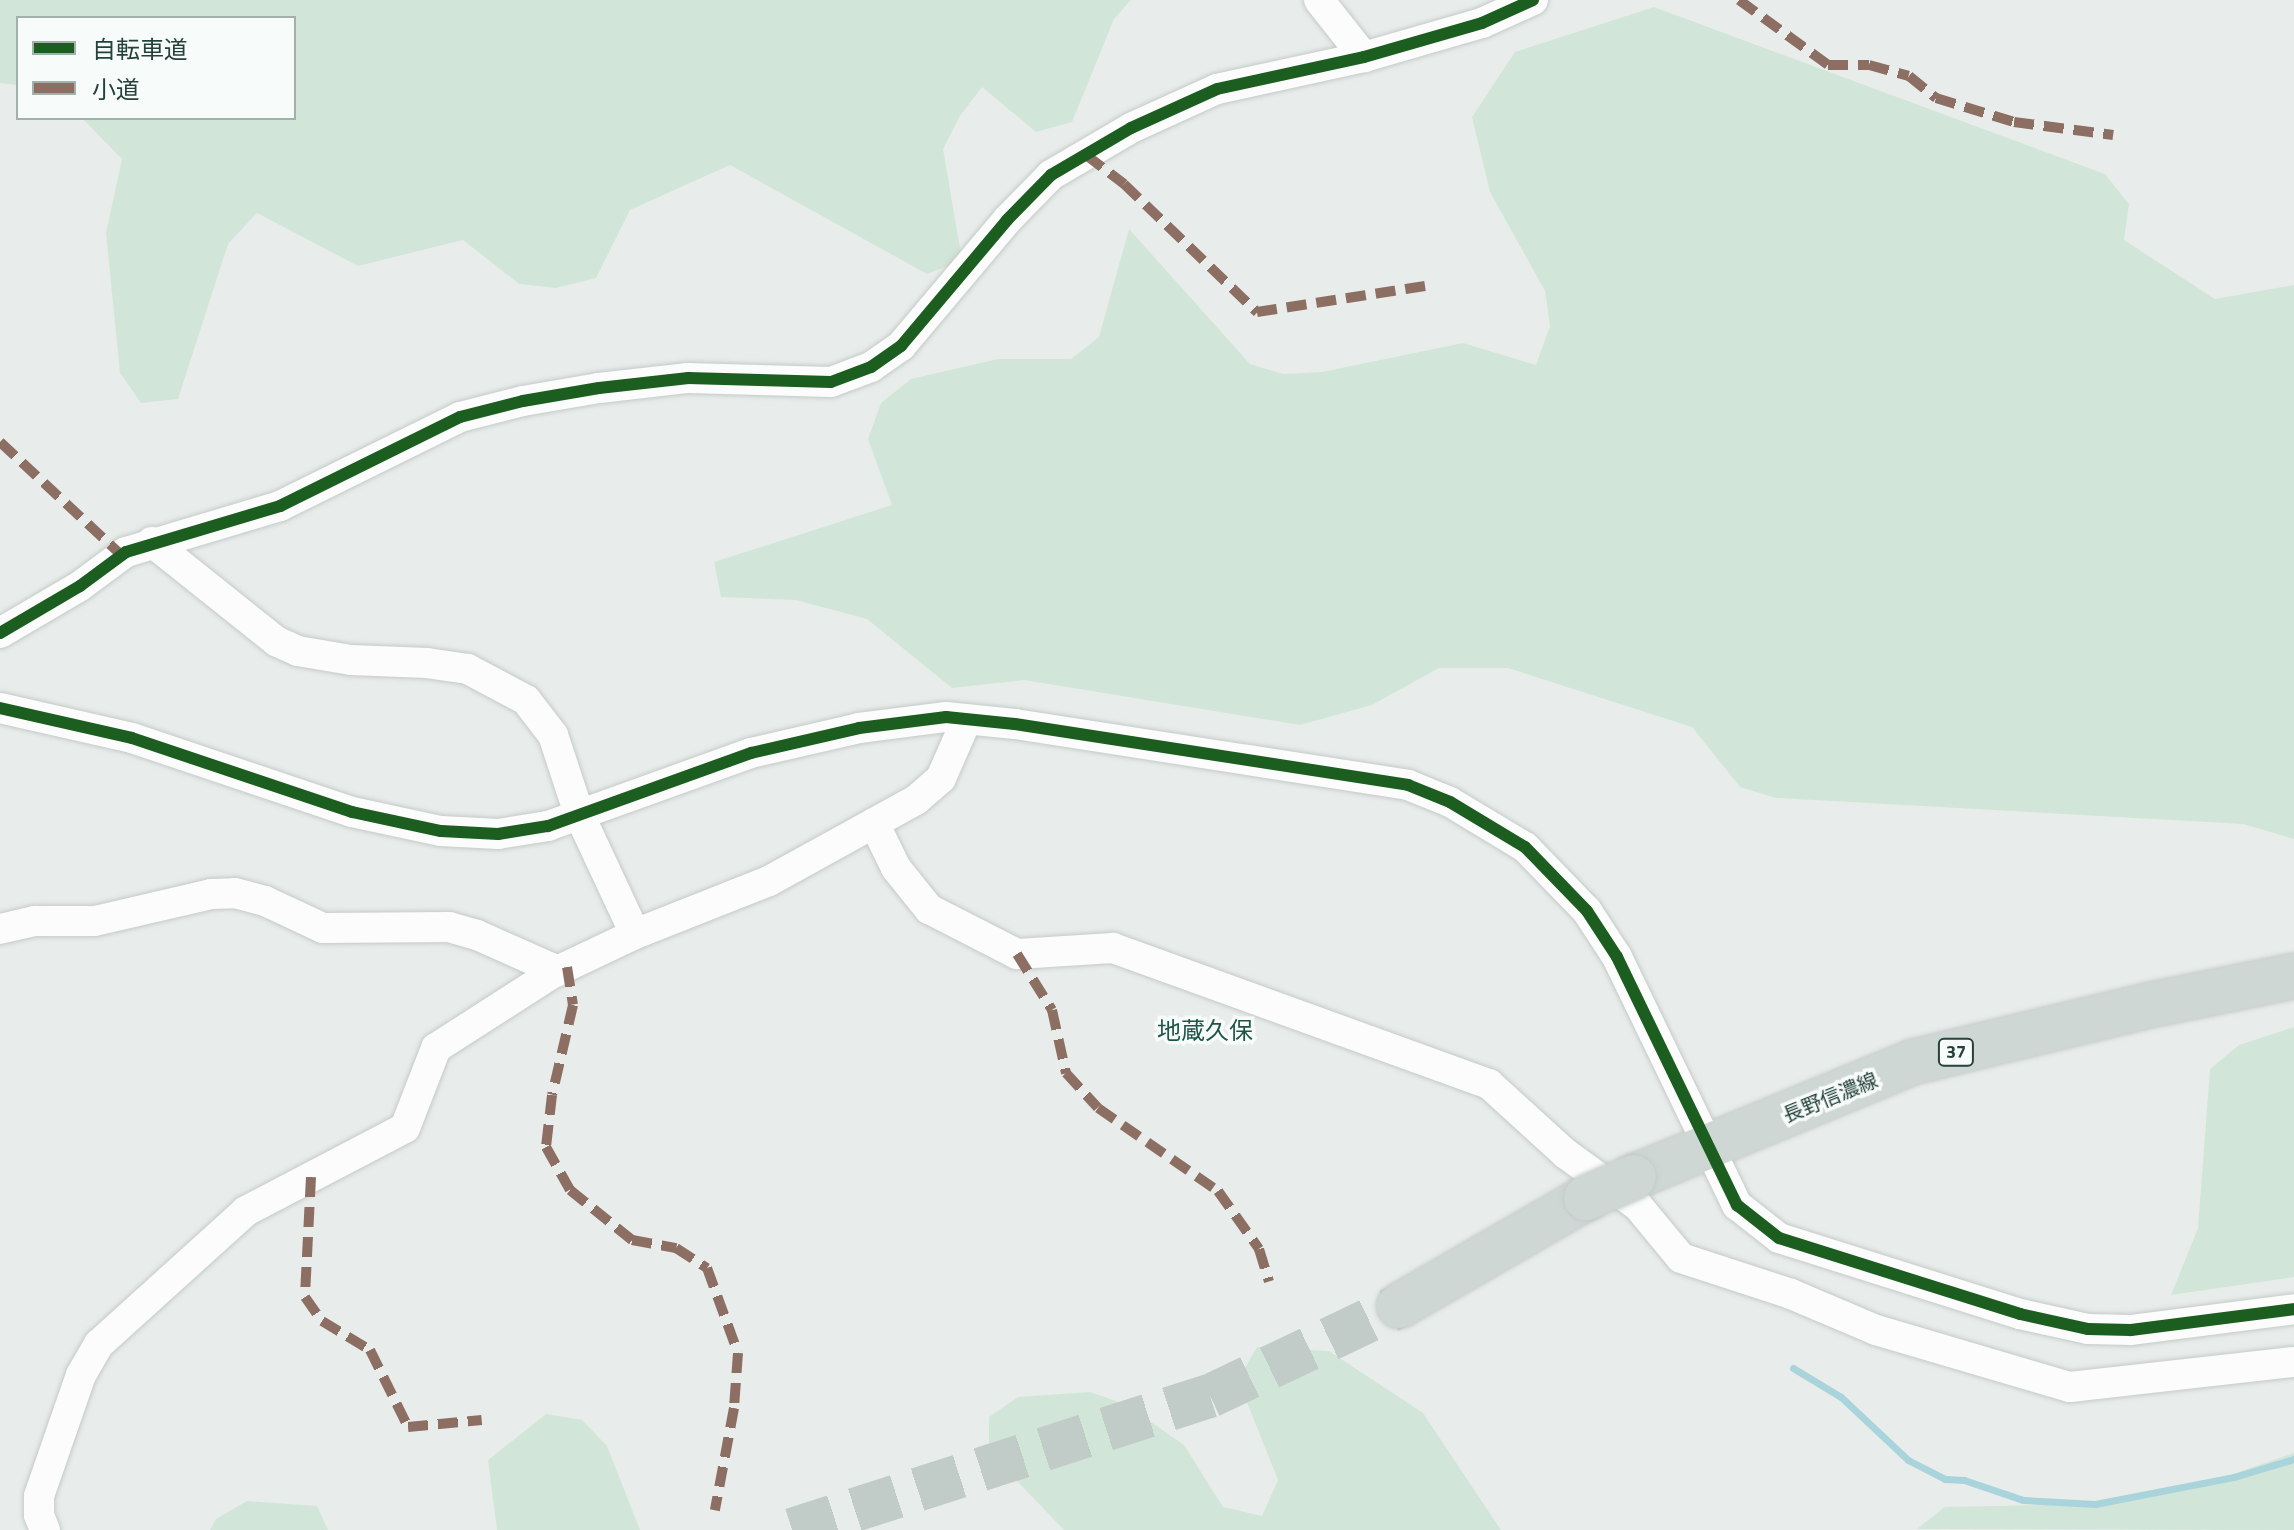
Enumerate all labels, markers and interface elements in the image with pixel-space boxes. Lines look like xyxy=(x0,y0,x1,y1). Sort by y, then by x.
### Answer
legend xyxy=(16,16,296,120)
text: 自転車道 xyxy=(92,31,188,67)
text: 小道 xyxy=(92,71,140,107)
district label: 地蔵久保 xyxy=(1157,1017,1253,1045)
road number: 37 xyxy=(1936,1038,1976,1066)
street label: 長野信濃線 xyxy=(1779,1067,1881,1127)

